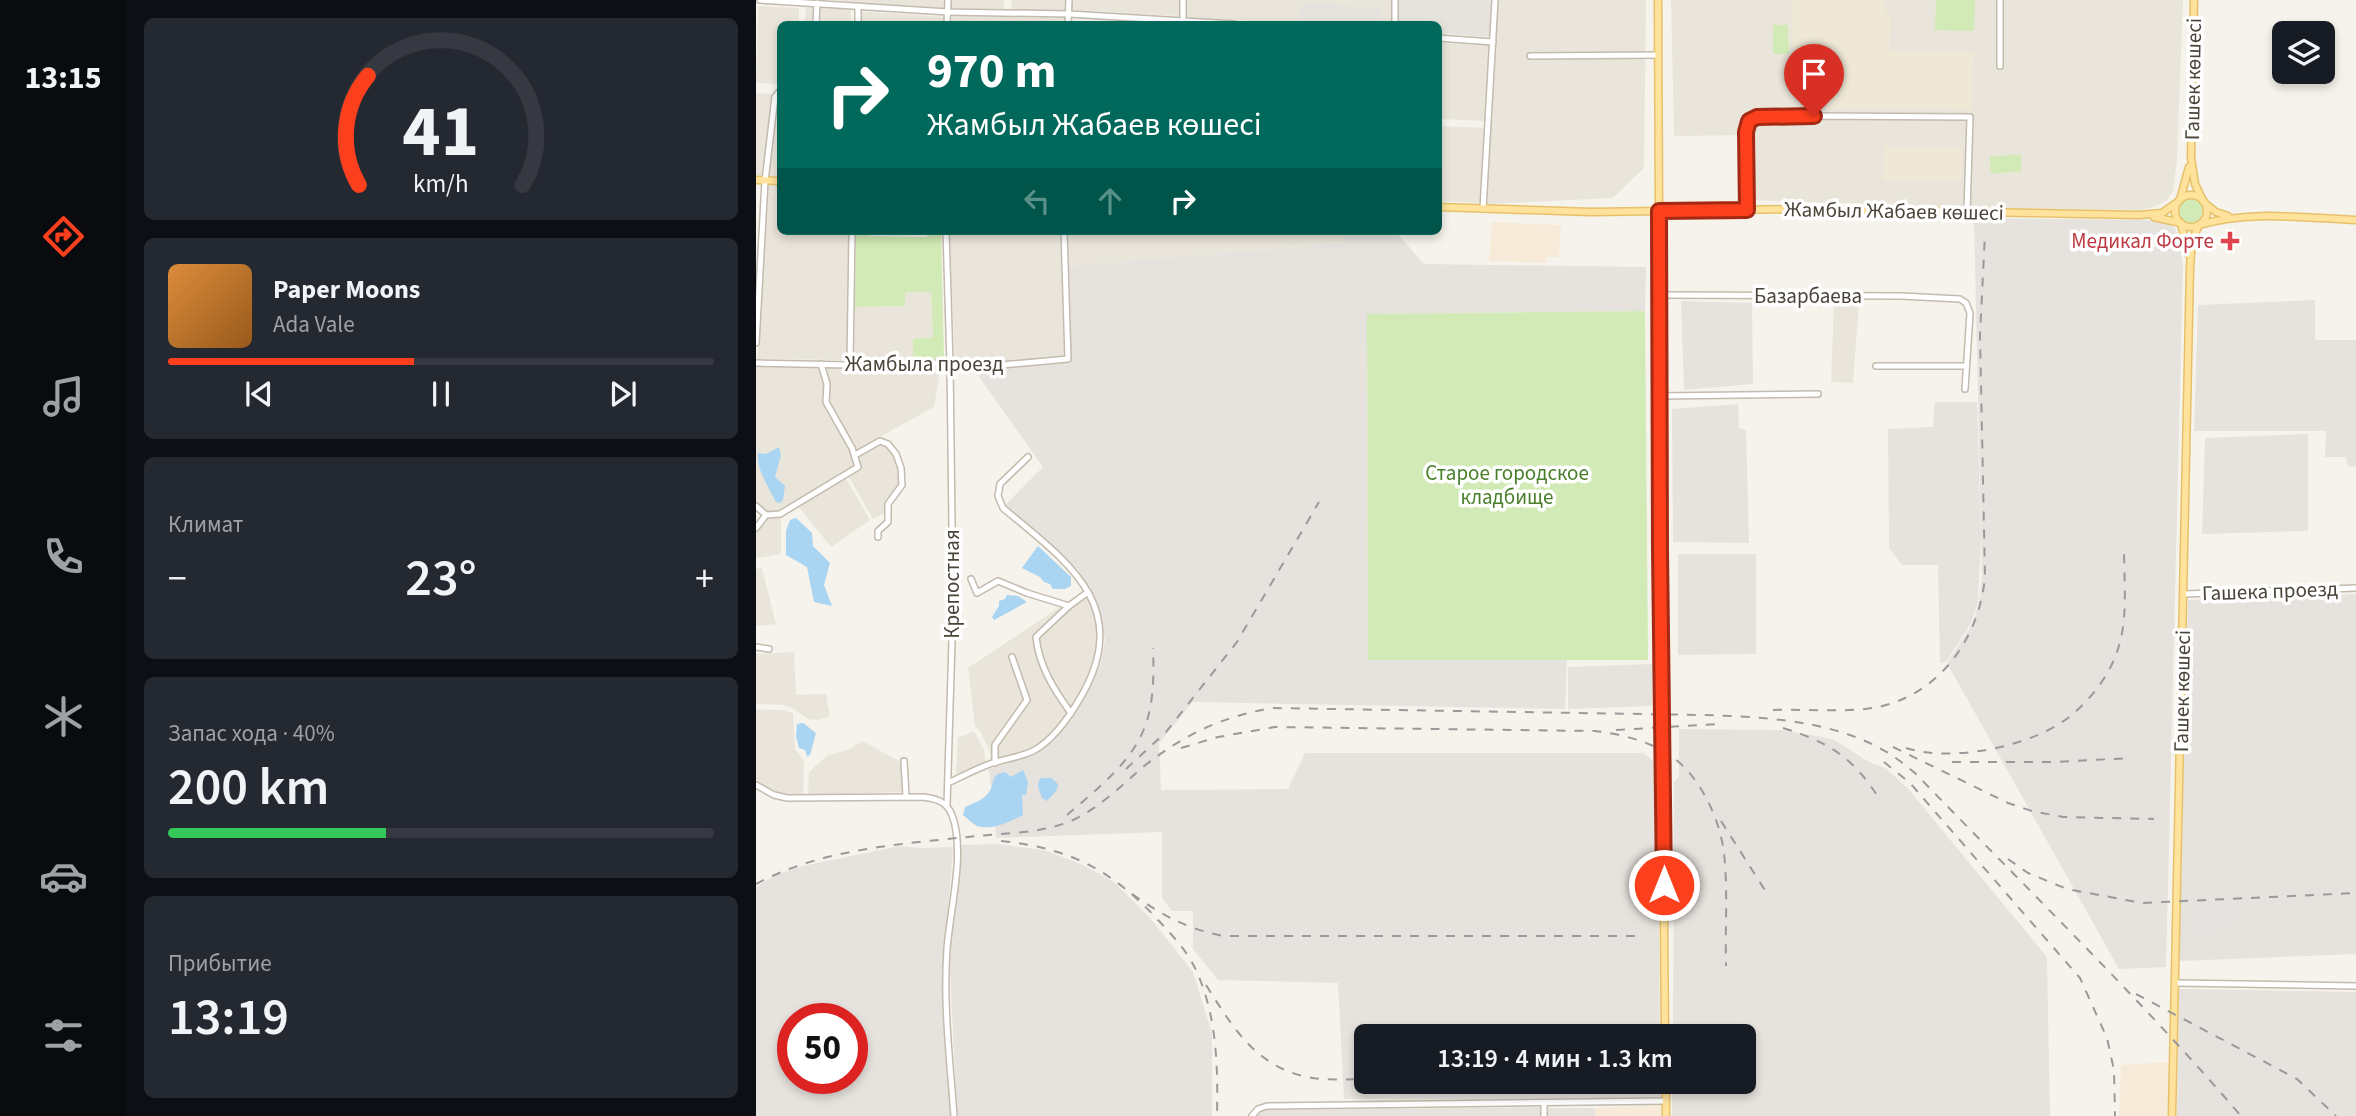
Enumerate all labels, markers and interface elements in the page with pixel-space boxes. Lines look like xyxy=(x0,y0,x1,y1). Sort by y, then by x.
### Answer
street label: Гашек көшесі xyxy=(2177,18,2209,140)
map controls xyxy=(2272,21,2335,84)
button: layers xyxy=(2272,21,2335,84)
text: 970 m xyxy=(927,37,1056,107)
pin xyxy=(1784,44,1844,116)
icon: right xyxy=(812,49,903,140)
text: 13:15 xyxy=(24,55,102,101)
icon: arrive xyxy=(1795,55,1833,93)
text: 41 xyxy=(403,80,479,184)
text: Жамбыл Жабаев көшесі xyxy=(927,102,1262,148)
text: km/h xyxy=(413,166,469,202)
icon: left xyxy=(1018,182,1056,220)
icon: ahead xyxy=(1091,182,1129,220)
icon: right xyxy=(1164,182,1202,220)
street label: Жамбыл Жабаев көшесі xyxy=(1784,194,2004,228)
icon: directions xyxy=(39,212,88,261)
place label: Медикал Форте xyxy=(2071,226,2214,256)
marker: Медикал Форте xyxy=(2220,231,2240,251)
text: Paper Moons xyxy=(273,271,420,308)
street label: Базарбаева xyxy=(1754,281,1862,311)
text: Ada Vale xyxy=(273,308,355,341)
street label: Жамбыла проезд xyxy=(845,349,1003,379)
icon: music xyxy=(39,372,88,421)
icon: previous xyxy=(240,375,278,413)
icon: pause xyxy=(422,375,460,413)
icon: next xyxy=(604,375,642,413)
park label: Старое городское кладбище xyxy=(1425,458,1589,512)
text: Климат xyxy=(168,508,243,541)
street label: Крепостная xyxy=(937,529,967,639)
icon: phone xyxy=(39,532,88,581)
text: 23° xyxy=(405,542,477,616)
text: − xyxy=(168,552,187,606)
text: + xyxy=(695,552,714,606)
street label: Гашека проезд xyxy=(2201,574,2339,608)
street label: Гашек көшесі xyxy=(2166,630,2198,752)
icon: climate xyxy=(39,692,88,741)
text: Запас хода · 40% xyxy=(168,717,335,750)
text: 200 km xyxy=(168,751,329,825)
position arrow xyxy=(1627,848,1701,922)
icon: car xyxy=(39,852,88,901)
text: Прибытие xyxy=(168,947,272,980)
text: 13:19 xyxy=(168,981,289,1055)
speed limit sign: 50 xyxy=(777,1003,868,1094)
icon: filters xyxy=(39,1011,88,1060)
text: 13:19 · 4 мин · 1.3 km xyxy=(1437,1040,1673,1077)

